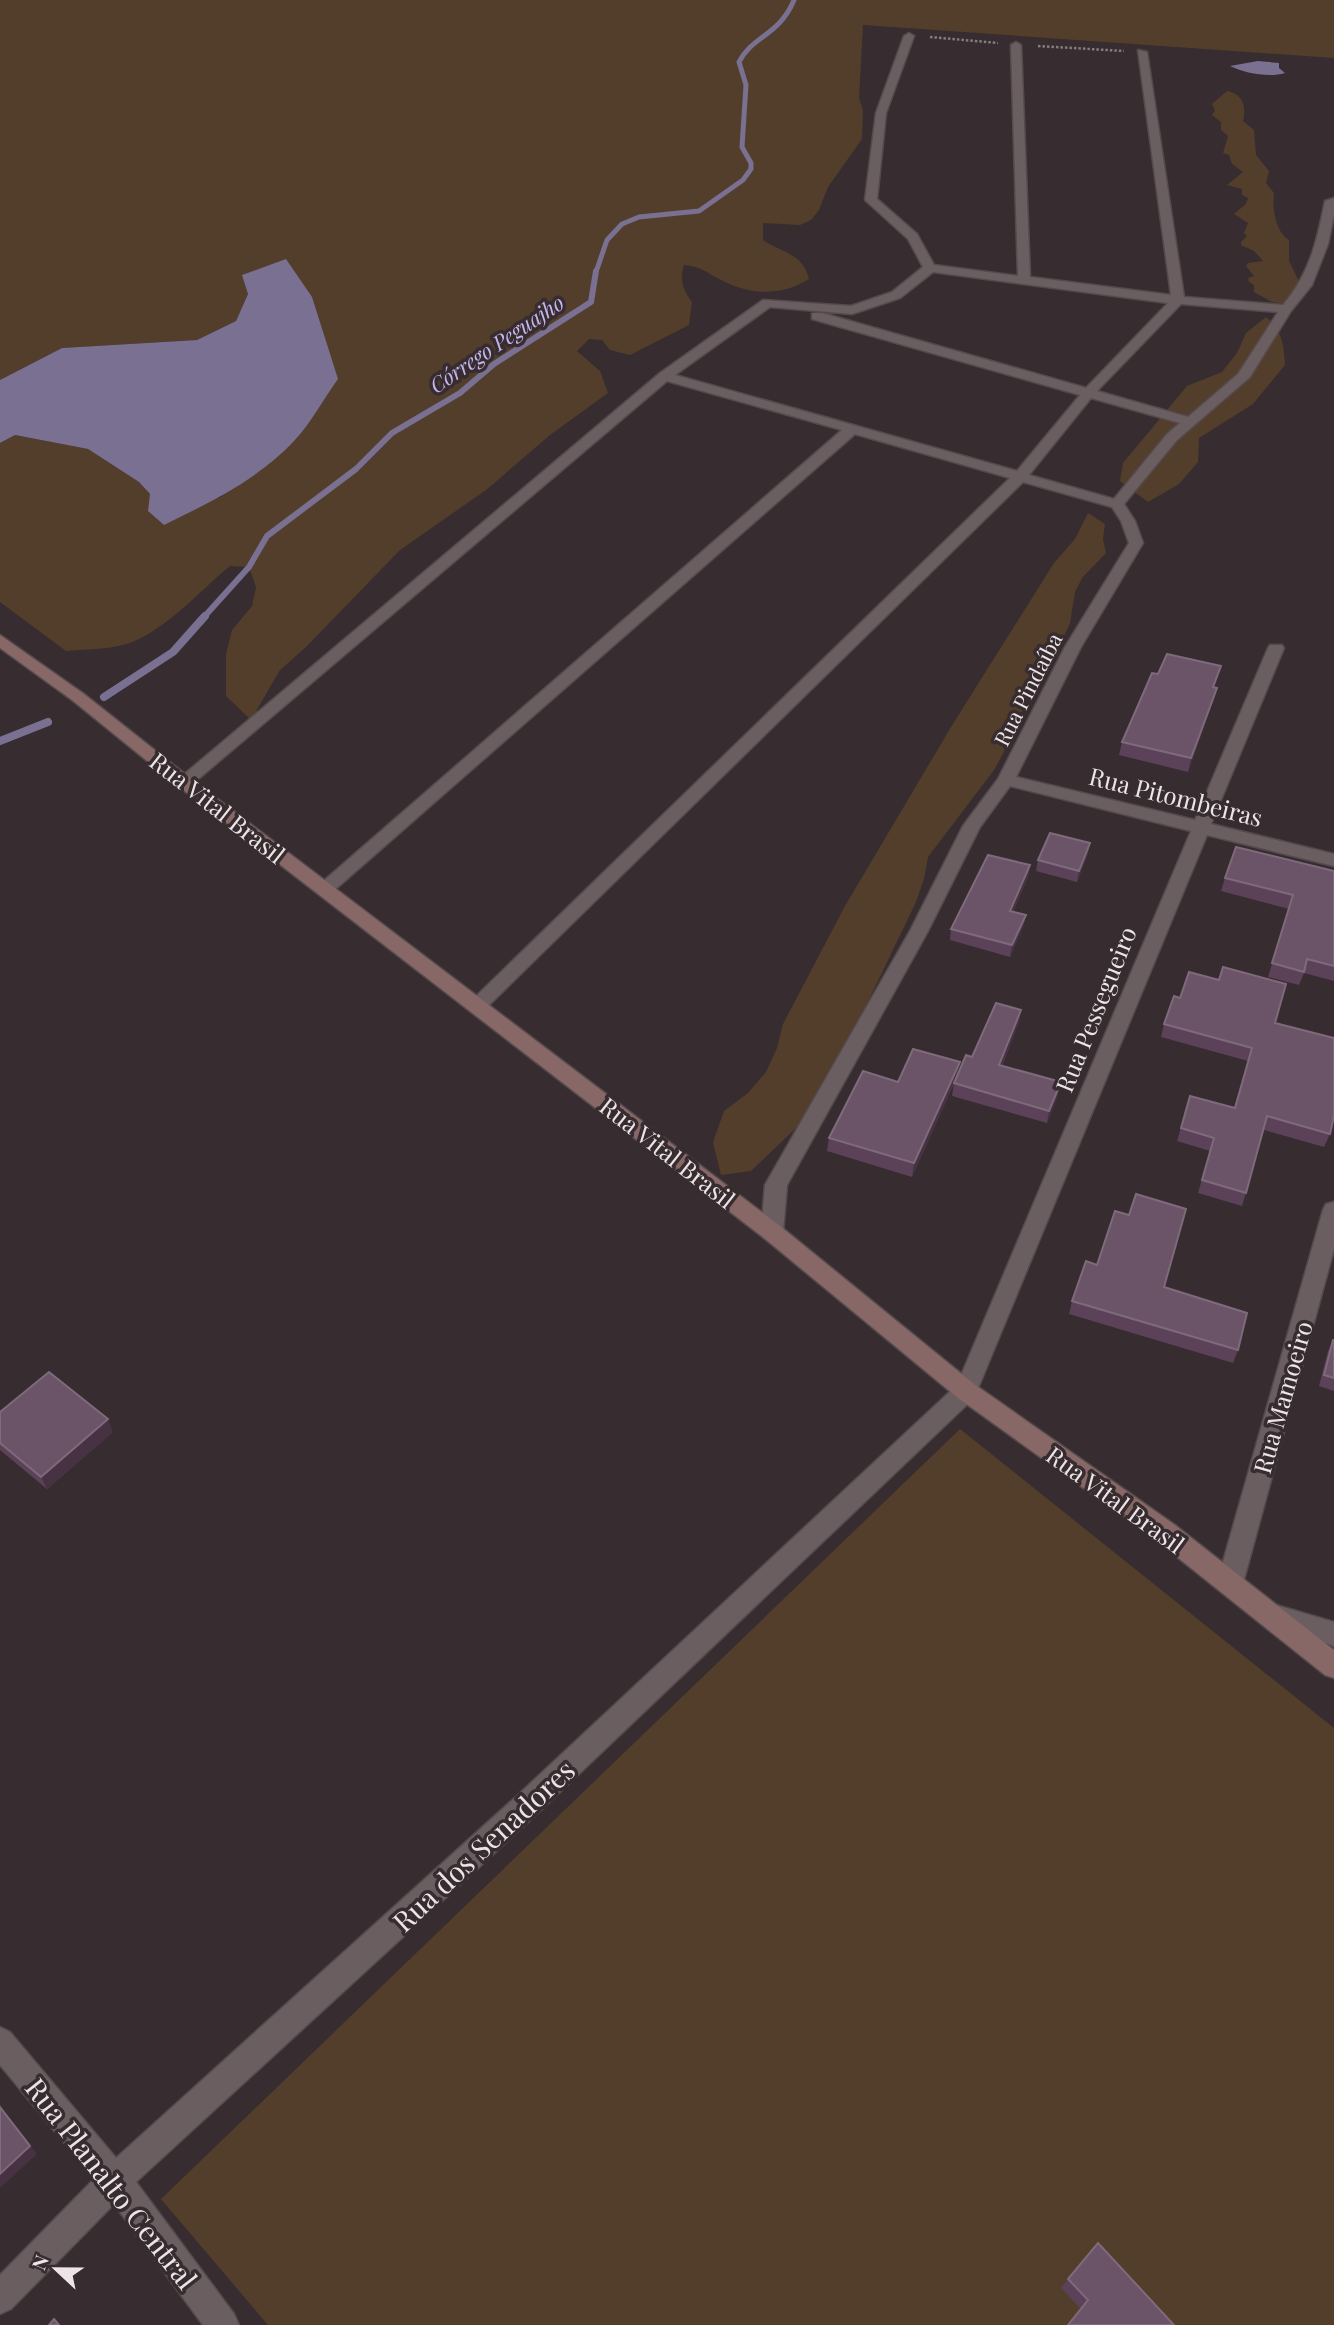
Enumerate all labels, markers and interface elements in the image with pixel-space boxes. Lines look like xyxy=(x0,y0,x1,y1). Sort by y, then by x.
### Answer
water label: Córrego Peguajho xyxy=(423,288,569,398)
street label: Rua Pindaíba xyxy=(987,627,1068,750)
street label: Rua Vital Brasil xyxy=(144,744,292,870)
street label: Rua Pitombeiras xyxy=(1086,759,1266,833)
street label: Rua Pessegueiro xyxy=(1047,922,1143,1096)
street label: Rua Vital Brasil xyxy=(594,1089,742,1215)
street label: Rua Mamoeiro xyxy=(1245,1317,1319,1477)
street label: Rua Vital Brasil xyxy=(1041,1438,1192,1560)
street label: Rua dos Senadores xyxy=(384,1751,582,1939)
street label: Rua Planalto Central xyxy=(18,2070,206,2296)
north arrow xyxy=(21,2234,91,2304)
text: N xyxy=(25,2251,54,2273)

